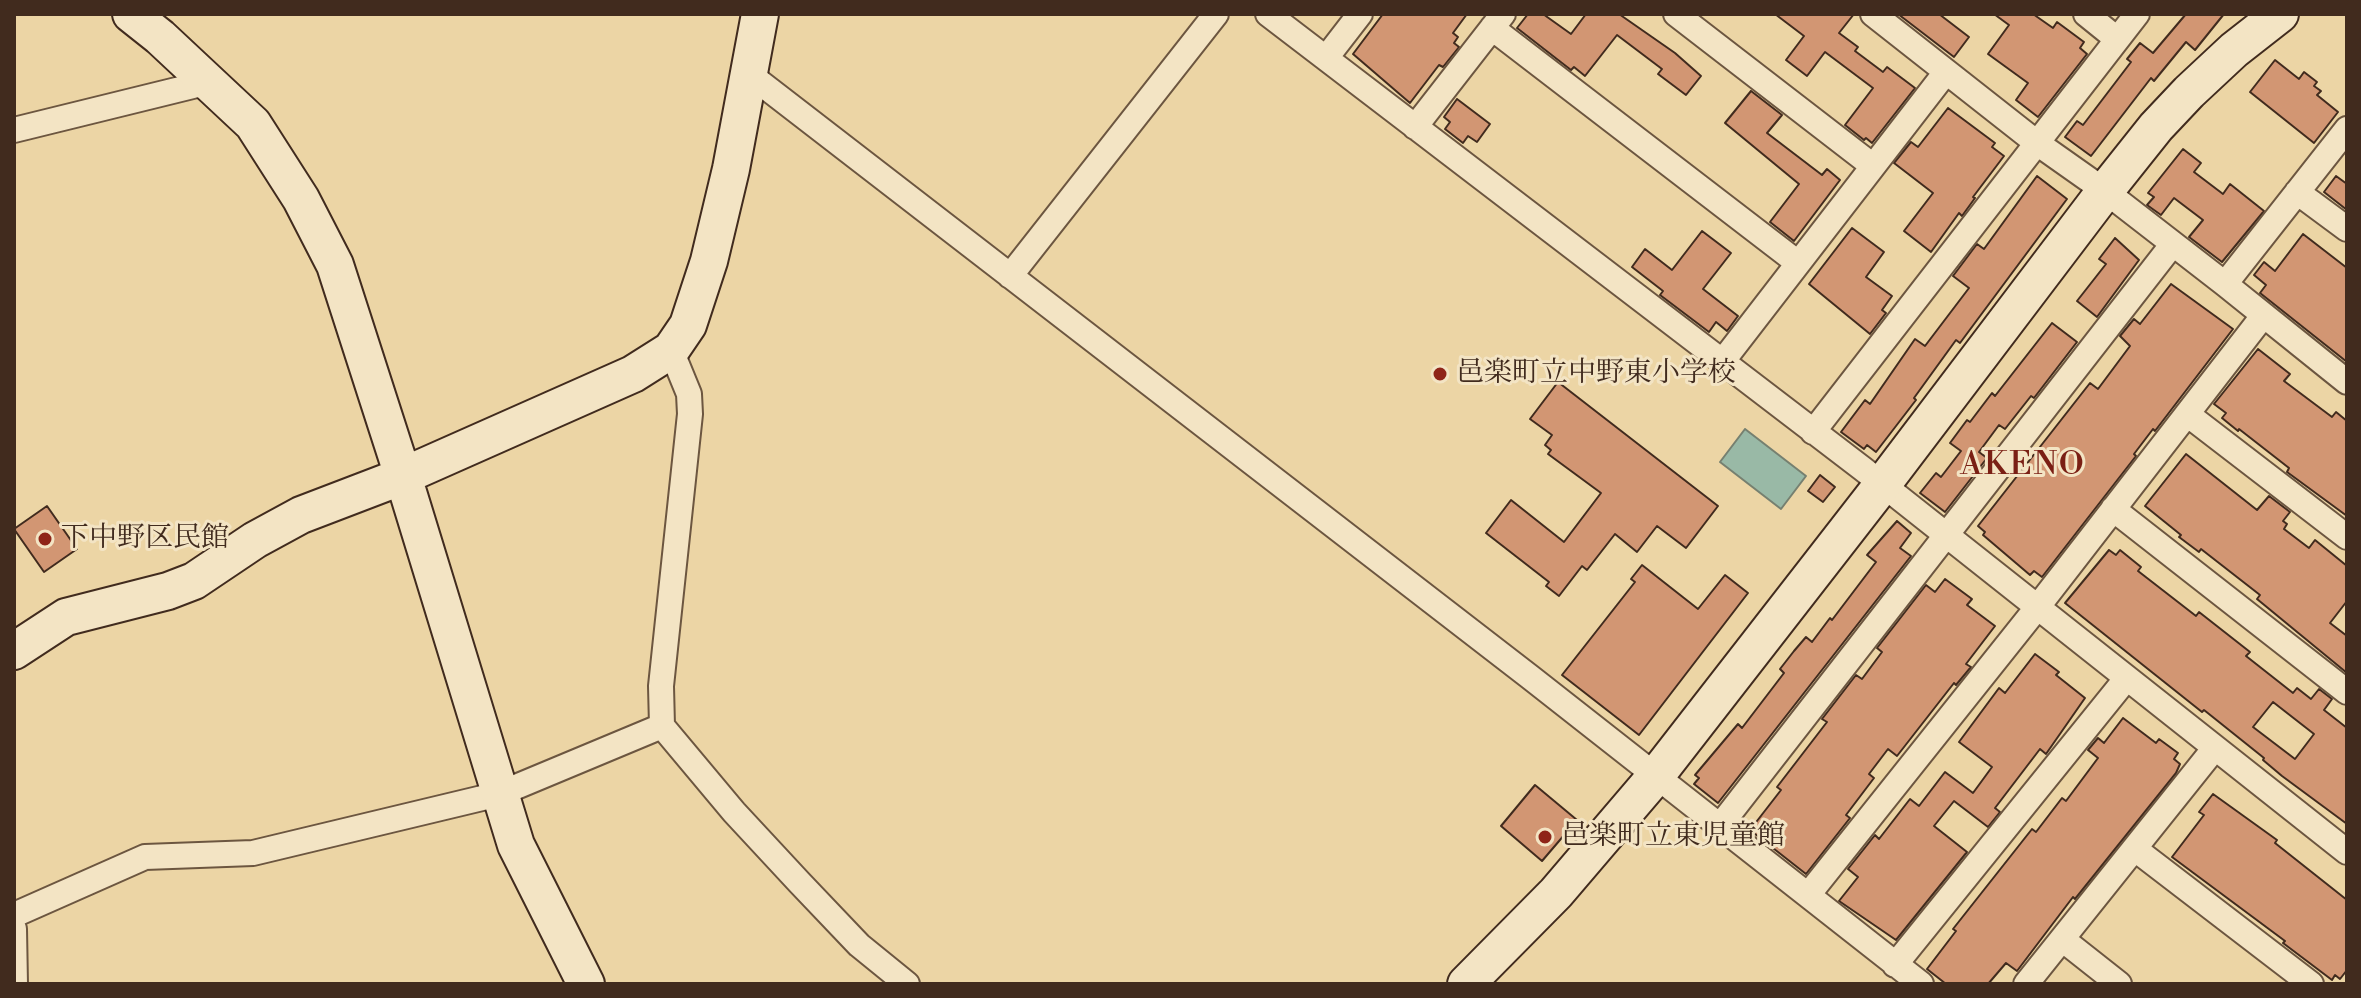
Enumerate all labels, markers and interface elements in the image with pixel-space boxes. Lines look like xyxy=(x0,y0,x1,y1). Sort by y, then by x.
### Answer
place label: 邑楽町立中野東小学校 xyxy=(1456,357,1736,391)
marker: 邑楽町立中野東小学校 xyxy=(1431,365,1449,383)
district label: AKENO xyxy=(1960,447,2086,485)
place label: 下中野区民館 xyxy=(61,522,229,556)
marker: 下中野区民館 xyxy=(36,530,54,548)
place label: 邑楽町立東児童館 xyxy=(1561,820,1785,854)
marker: 邑楽町立東児童館 xyxy=(1536,828,1554,846)

